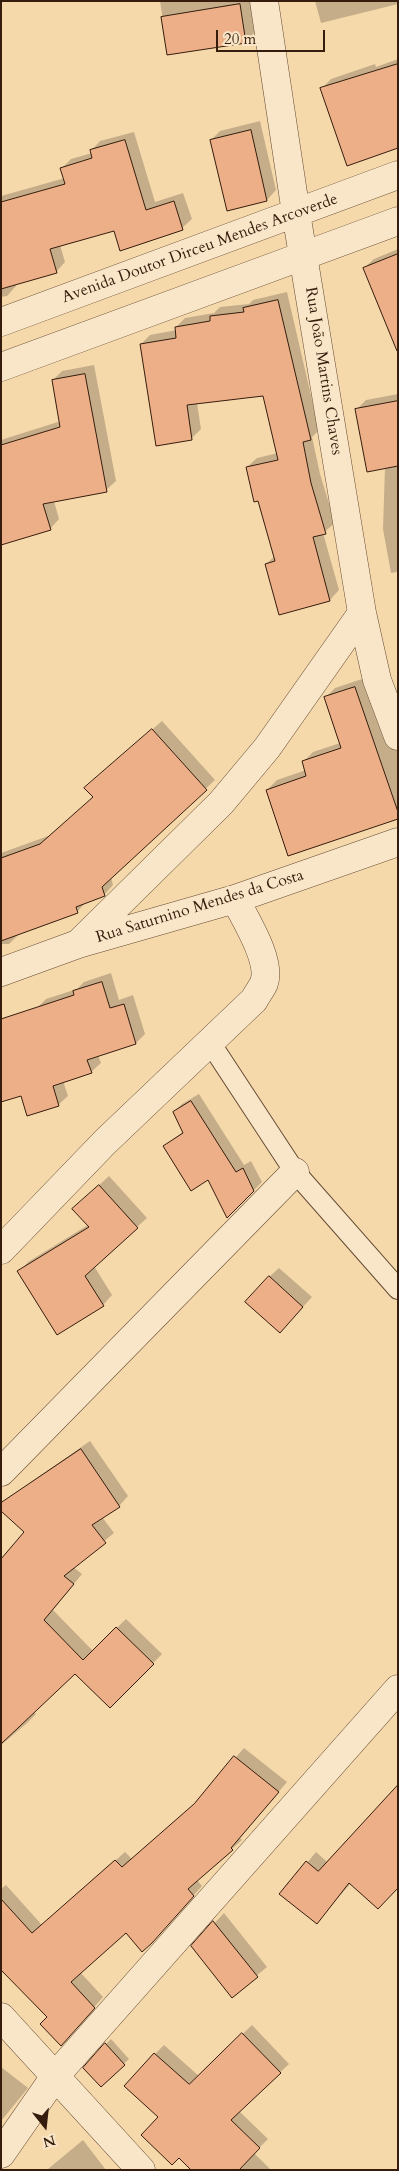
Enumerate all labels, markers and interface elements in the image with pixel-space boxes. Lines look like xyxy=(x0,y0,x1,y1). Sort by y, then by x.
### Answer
scale bar xyxy=(219,20,328,52)
text: 20 m xyxy=(224,29,256,49)
street label: Avenida Doutor Dirceu Mendes Arcoverde xyxy=(59,190,341,308)
street label: Rua João Martins Chaves xyxy=(300,286,346,456)
street label: Rua Saturnino Mendes da Costa xyxy=(94,866,306,948)
north arrow xyxy=(20,2101,70,2151)
text: N xyxy=(41,2130,58,2152)

